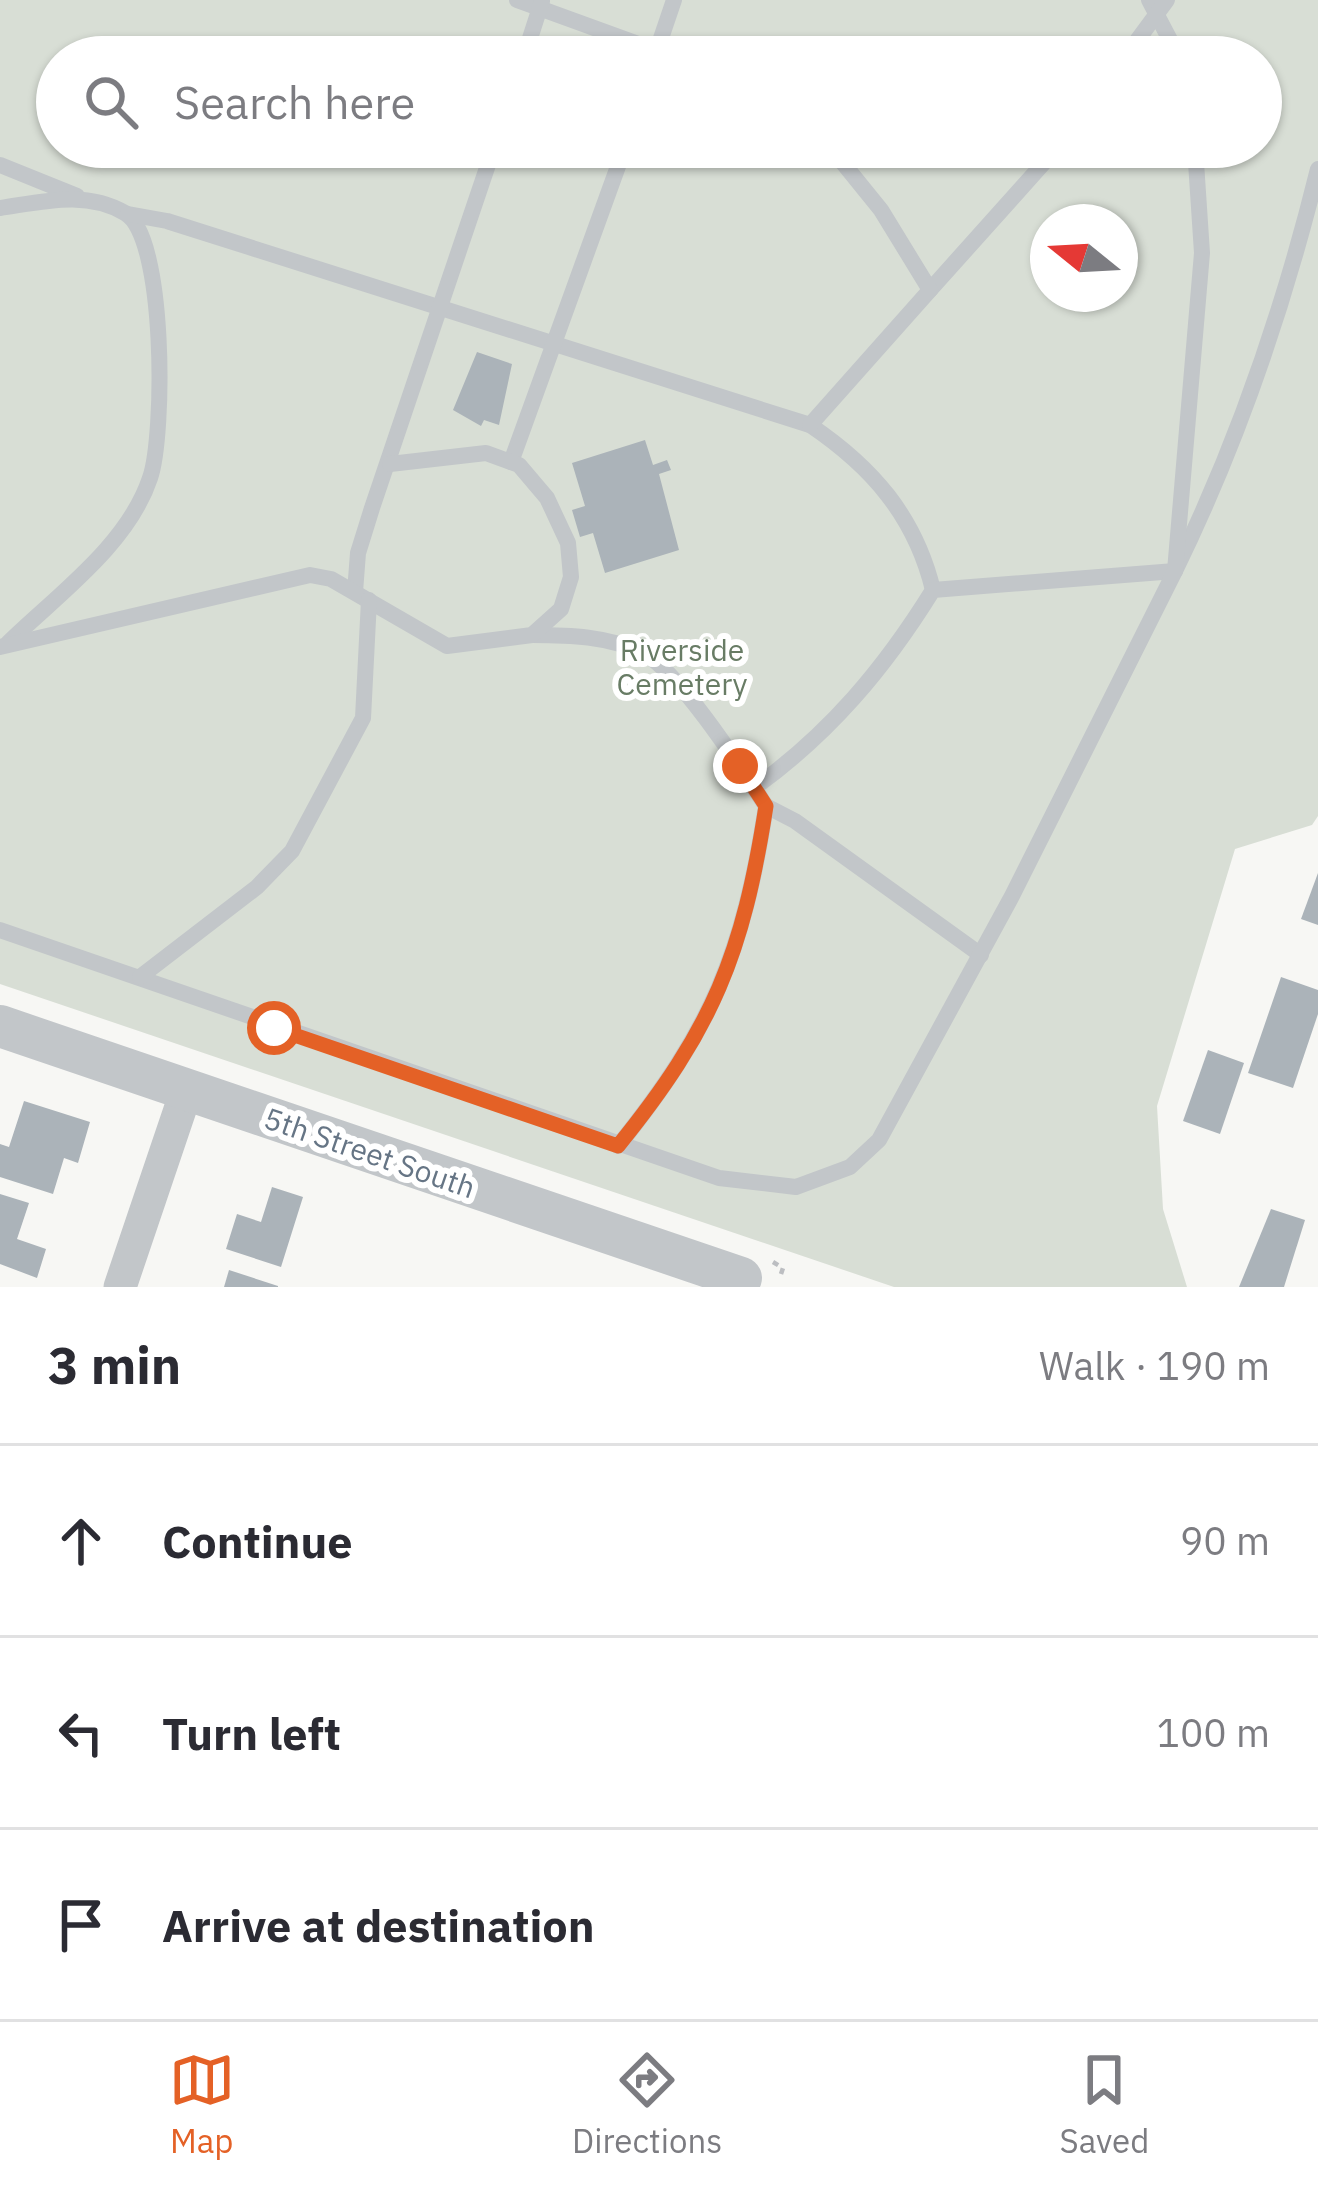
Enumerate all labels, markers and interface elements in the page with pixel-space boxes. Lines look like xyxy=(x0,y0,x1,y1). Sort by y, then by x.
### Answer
search box xyxy=(36,36,1282,168)
icon: search xyxy=(78,69,144,135)
text: Search here xyxy=(174,73,415,131)
north arrow xyxy=(1030,204,1138,312)
park label: Riverside Cemetery xyxy=(617,630,747,703)
route end xyxy=(713,739,767,793)
route start xyxy=(247,1001,301,1055)
street label: 5th Street South xyxy=(259,1098,481,1206)
text: 3 min xyxy=(48,1332,181,1398)
text: Walk · 190 m xyxy=(1039,1340,1270,1391)
icon: ahead xyxy=(48,1508,114,1574)
text: Continue xyxy=(162,1512,353,1570)
text: 90 m xyxy=(1180,1515,1270,1566)
icon: left xyxy=(48,1700,114,1766)
text: Turn left xyxy=(162,1704,341,1762)
text: 100 m xyxy=(1157,1707,1270,1758)
icon: arrive xyxy=(48,1892,114,1958)
text: Arrive at destination xyxy=(162,1896,595,1954)
tab: Map xyxy=(169,2047,235,2162)
tab: Directions xyxy=(572,2047,722,2162)
tab: Saved xyxy=(1060,2047,1149,2162)

